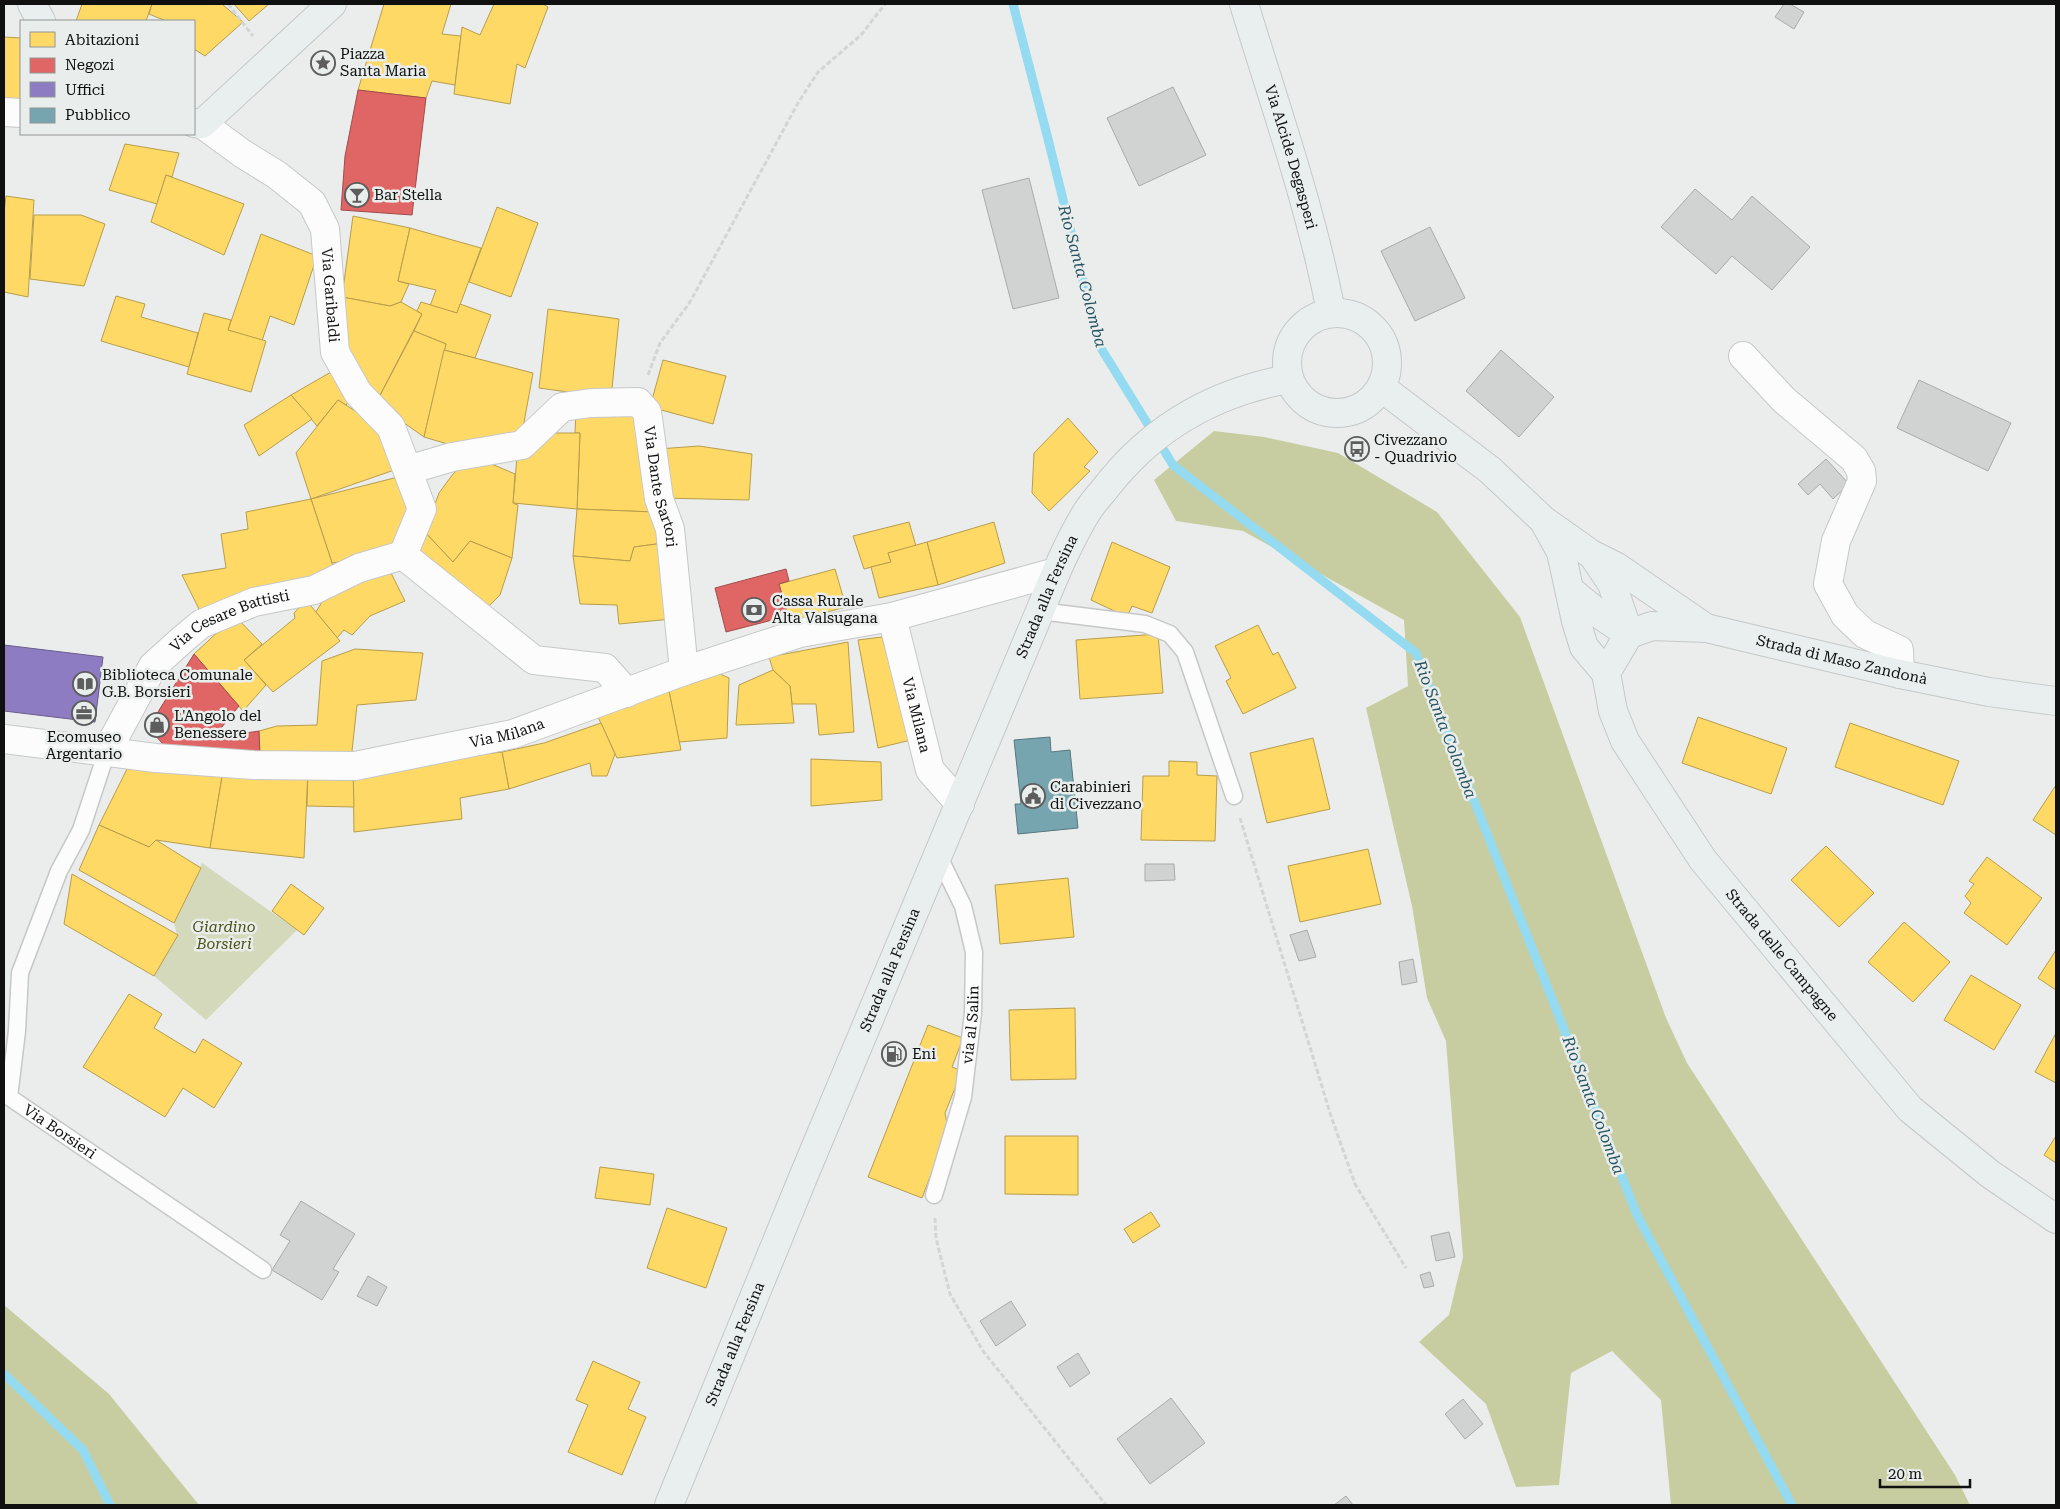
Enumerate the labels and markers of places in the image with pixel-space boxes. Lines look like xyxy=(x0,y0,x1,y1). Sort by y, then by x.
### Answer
place label: Piazza Santa Maria xyxy=(340,45,426,80)
place icon: Piazza Santa Maria xyxy=(310,50,336,76)
bar icon: Bar Stella xyxy=(344,182,370,208)
place label: Bar Stella xyxy=(374,186,442,204)
place label: Civezzano - Quadrivio xyxy=(1374,431,1457,466)
bus stop icon: Civezzano - Quadrivio xyxy=(1344,436,1370,462)
place label: Cassa Rurale Alta Valsugana xyxy=(772,592,878,627)
bank icon: Cassa Rurale Alta Valsugana xyxy=(741,597,767,623)
place label: Biblioteca Comunale G.B. Borsieri xyxy=(102,666,253,701)
library icon: Biblioteca Comunale G.B. Borsieri xyxy=(72,671,98,697)
office icon: Ecomuseo Argentario xyxy=(71,700,97,726)
place label: L'Angolo del Benessere xyxy=(174,707,262,742)
shop icon: L'Angolo del Benessere xyxy=(144,712,170,738)
place label: Ecomuseo Argentario xyxy=(46,728,122,763)
place label: Carabinieri di Civezzano xyxy=(1050,778,1142,813)
public building icon: Carabinieri di Civezzano xyxy=(1020,783,1046,809)
fuel station icon: Eni xyxy=(881,1041,907,1067)
place label: Eni xyxy=(912,1045,936,1063)

